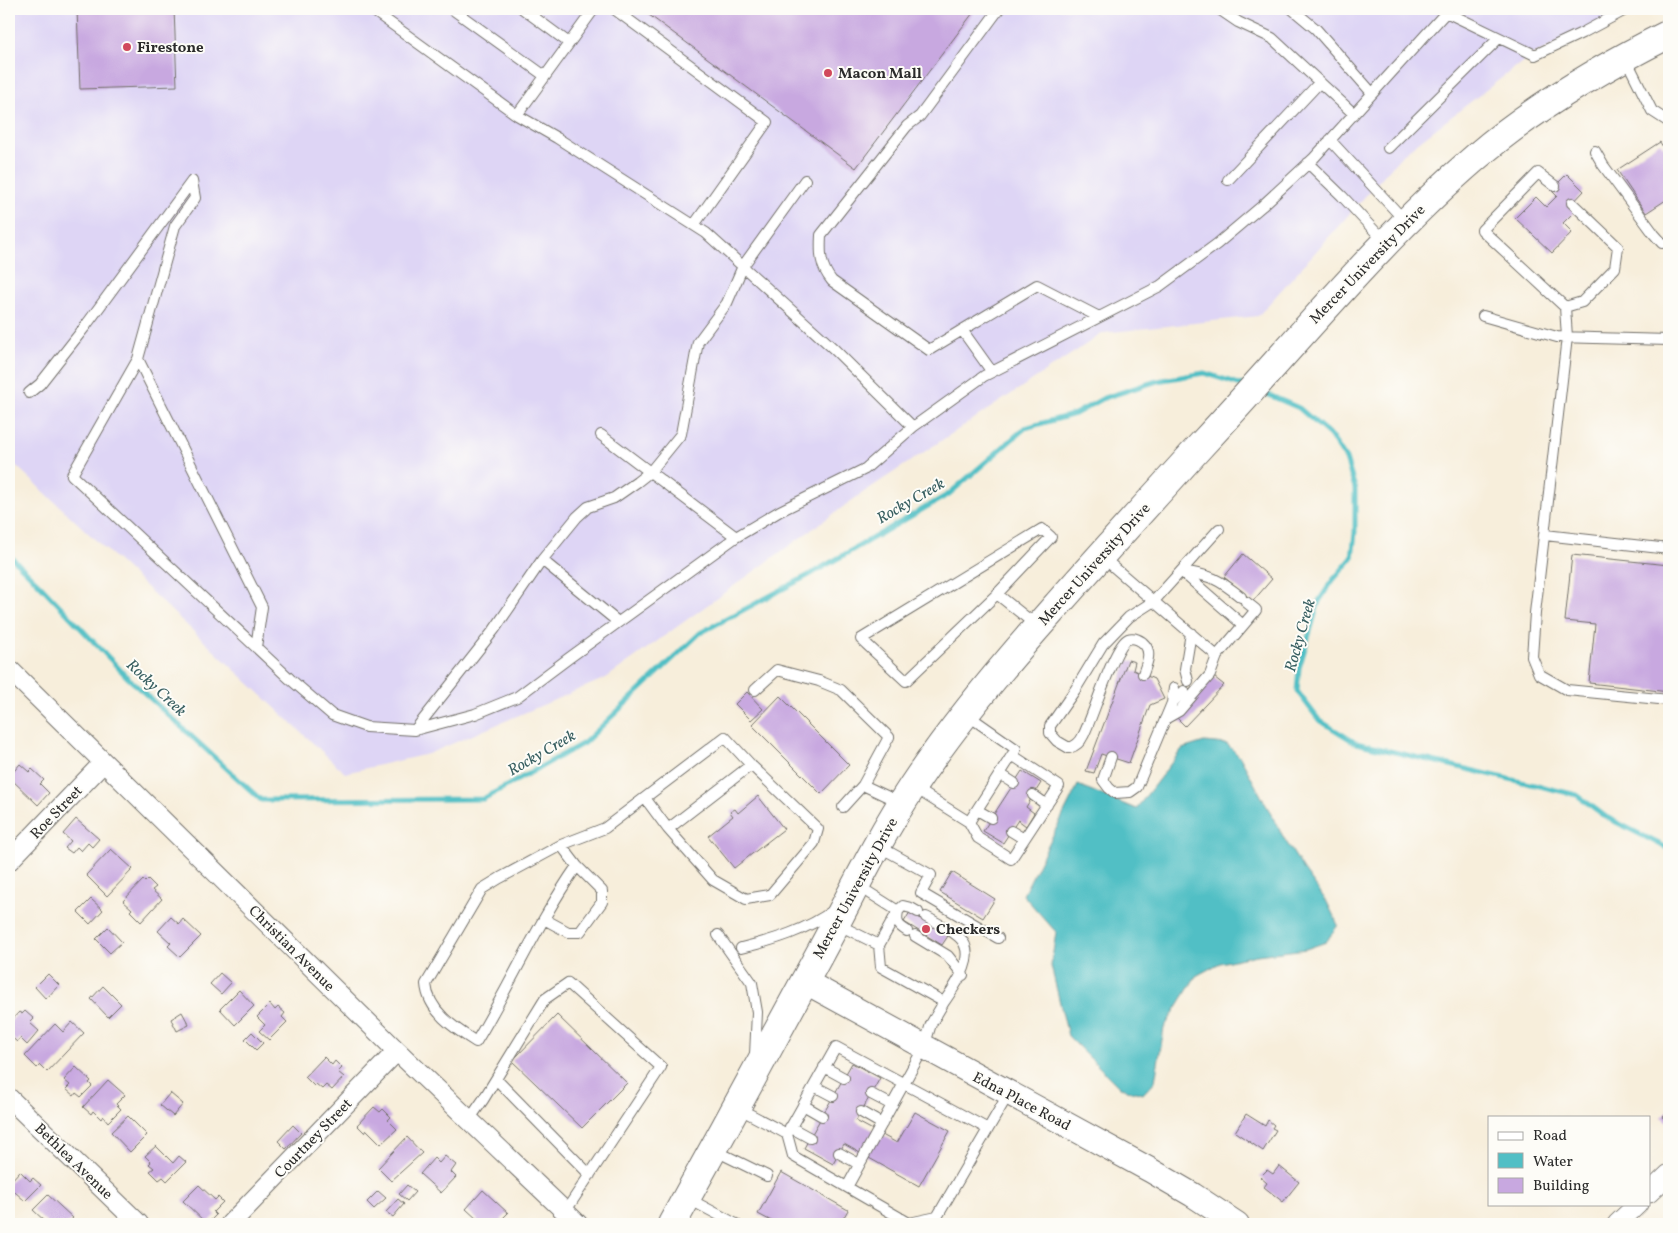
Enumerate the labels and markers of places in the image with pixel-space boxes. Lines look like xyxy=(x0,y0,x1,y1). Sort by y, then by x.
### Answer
place label: Firestone xyxy=(137,38,204,59)
marker: Firestone xyxy=(121,41,133,53)
place label: Macon Mall xyxy=(838,64,922,85)
marker: Macon Mall xyxy=(822,67,834,79)
place label: Checkers xyxy=(936,920,1000,941)
marker: Checkers xyxy=(920,923,932,935)

